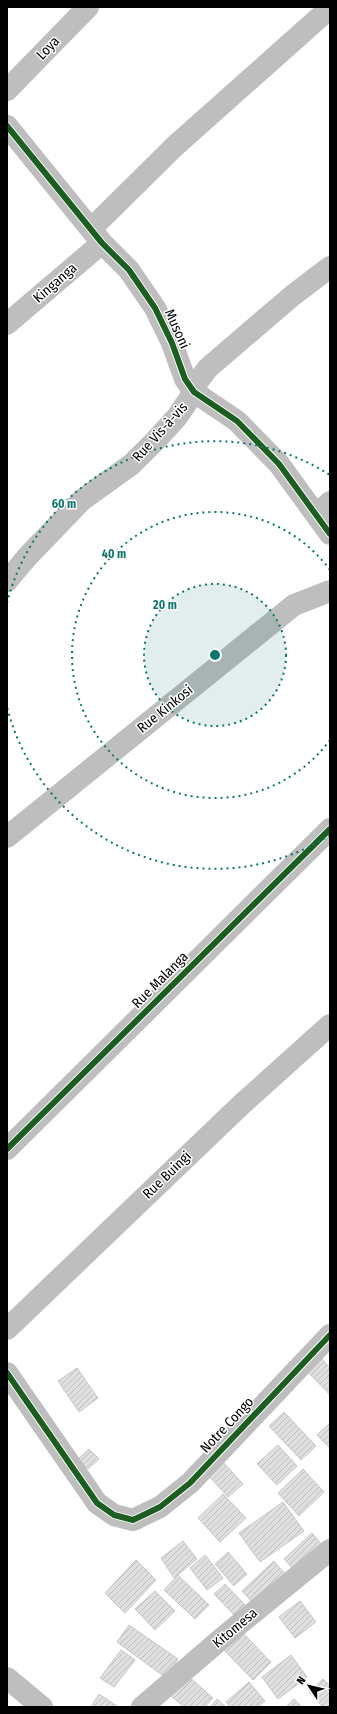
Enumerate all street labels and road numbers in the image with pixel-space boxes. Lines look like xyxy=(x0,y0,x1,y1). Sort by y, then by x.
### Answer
street label: Loya xyxy=(33,33,63,63)
street label: Kinganga xyxy=(30,259,80,306)
street label: Musoni xyxy=(161,307,193,351)
street label: Rue Vis-à-vis xyxy=(129,399,191,465)
street label: Rue Kinkosi xyxy=(134,681,196,737)
street label: Rue Malanga xyxy=(128,948,192,1012)
street label: Rue Buingi xyxy=(139,1148,195,1202)
street label: Notre Congo xyxy=(197,1393,257,1457)
street label: Kitomesa xyxy=(209,1604,261,1652)

